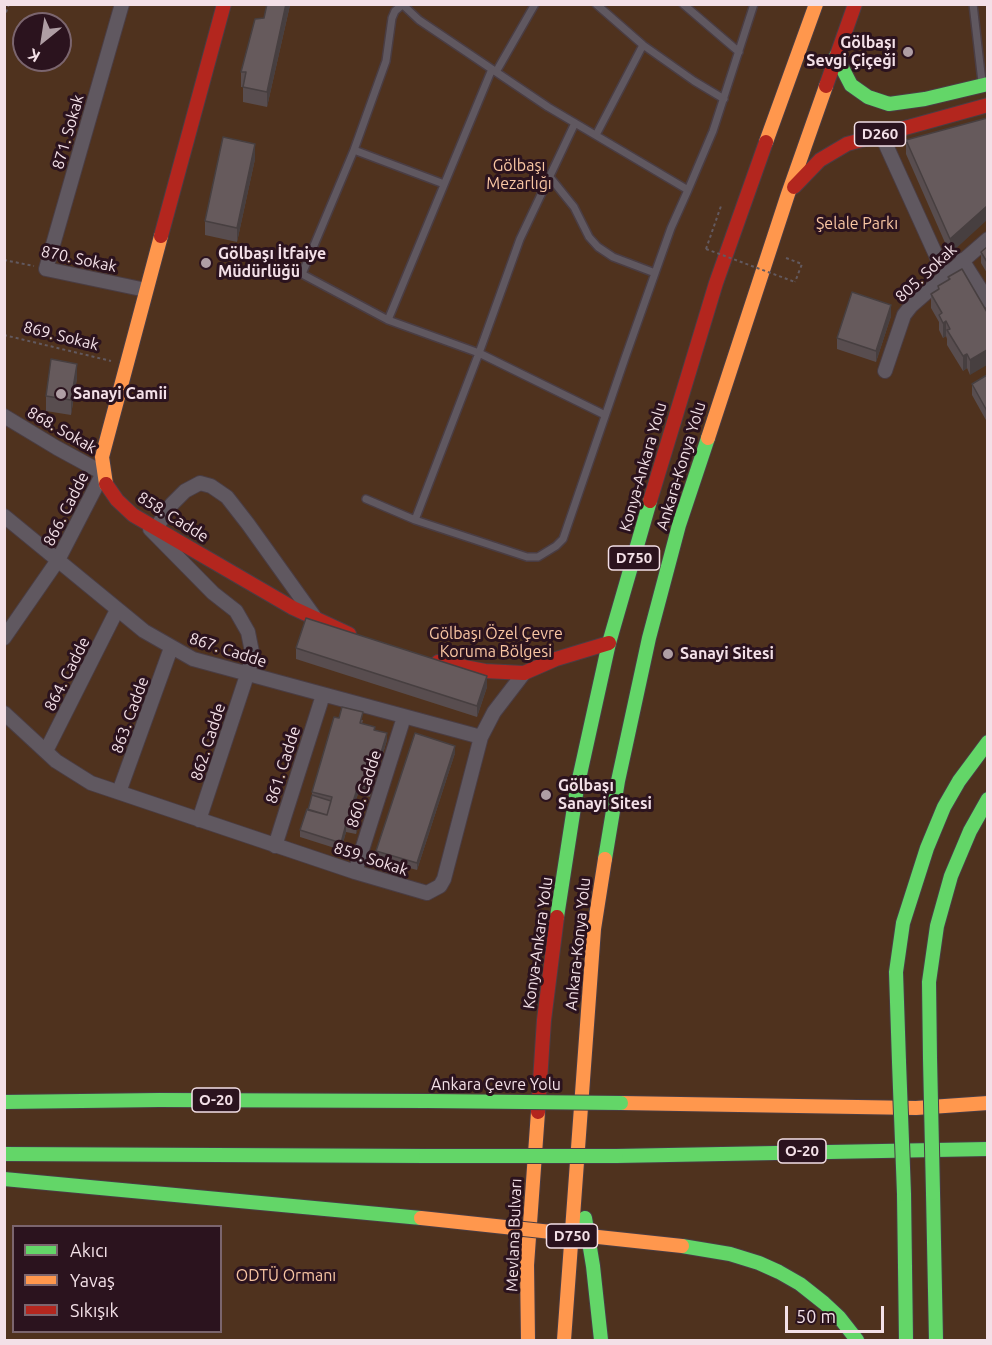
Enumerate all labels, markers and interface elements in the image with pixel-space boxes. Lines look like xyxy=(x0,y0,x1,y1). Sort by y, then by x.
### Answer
north arrow xyxy=(12,12,72,72)
place label: Gölbaşı Sevgi Çiçeği xyxy=(806,33,896,71)
text: K xyxy=(25,45,43,66)
marker: Gölbaşı Sevgi Çiçeği xyxy=(901,45,915,59)
street label: 871. Sokak xyxy=(48,92,88,172)
road number: D260 xyxy=(854,122,906,146)
park label: Gölbaşı Mezarlığı xyxy=(486,156,552,194)
park label: Şelale Parkı xyxy=(816,214,898,234)
street label: 805. Sokak xyxy=(891,240,961,306)
street label: 870. Sokak xyxy=(39,242,119,276)
place label: Gölbaşı İtfaiye Müdürlüğü xyxy=(218,244,326,282)
marker: Gölbaşı İtfaiye Müdürlüğü xyxy=(199,256,213,270)
street label: 869. Sokak xyxy=(21,317,101,355)
place label: Sanayi Camii xyxy=(73,384,167,404)
marker: Sanayi Camii xyxy=(54,387,68,401)
street label: Ankara-Konya Yolu xyxy=(652,399,710,533)
street label: Konya-Ankara Yolu xyxy=(615,400,671,534)
street label: 868. Sokak xyxy=(24,402,100,458)
street label: 866. Cadde xyxy=(39,469,93,549)
street label: 858. Cadde xyxy=(134,488,212,546)
road number: D750 xyxy=(608,546,660,570)
park label: Gölbaşı Özel Çevre Koruma Bölgesi xyxy=(429,624,563,662)
street label: 867. Cadde xyxy=(187,628,269,672)
street label: 864. Cadde xyxy=(40,634,94,714)
place label: Sanayi Sitesi xyxy=(680,644,774,664)
marker: Sanayi Sitesi xyxy=(661,647,675,661)
street label: 863. Cadde xyxy=(107,674,153,756)
street label: 862. Cadde xyxy=(186,701,230,783)
street label: 861. Cadde xyxy=(261,724,305,806)
street label: 860. Cadde xyxy=(342,748,386,830)
place label: Gölbaşı Sanayi Sitesi xyxy=(558,776,652,814)
marker: Gölbaşı Sanayi Sitesi xyxy=(539,788,553,802)
street label: 859. Sokak xyxy=(332,838,410,880)
street label: Konya-Ankara Yolu xyxy=(519,876,557,1010)
street label: Ankara-Konya Yolu xyxy=(561,877,595,1011)
street label: Ankara Çevre Yolu xyxy=(431,1075,561,1095)
road number: O-20 xyxy=(192,1088,240,1112)
road number: O-20 xyxy=(778,1139,826,1163)
street label: Mevlana Bulvarı xyxy=(502,1178,526,1292)
road number: D750 xyxy=(546,1224,598,1248)
legend xyxy=(12,1225,222,1333)
text: Akıcı xyxy=(70,1240,108,1260)
park label: ODTÜ Ormanı xyxy=(236,1266,336,1286)
text: Yavaş xyxy=(70,1270,115,1290)
scale bar xyxy=(788,1294,887,1332)
text: Sıkışık xyxy=(70,1300,119,1320)
text: 50 m xyxy=(796,1306,836,1326)

